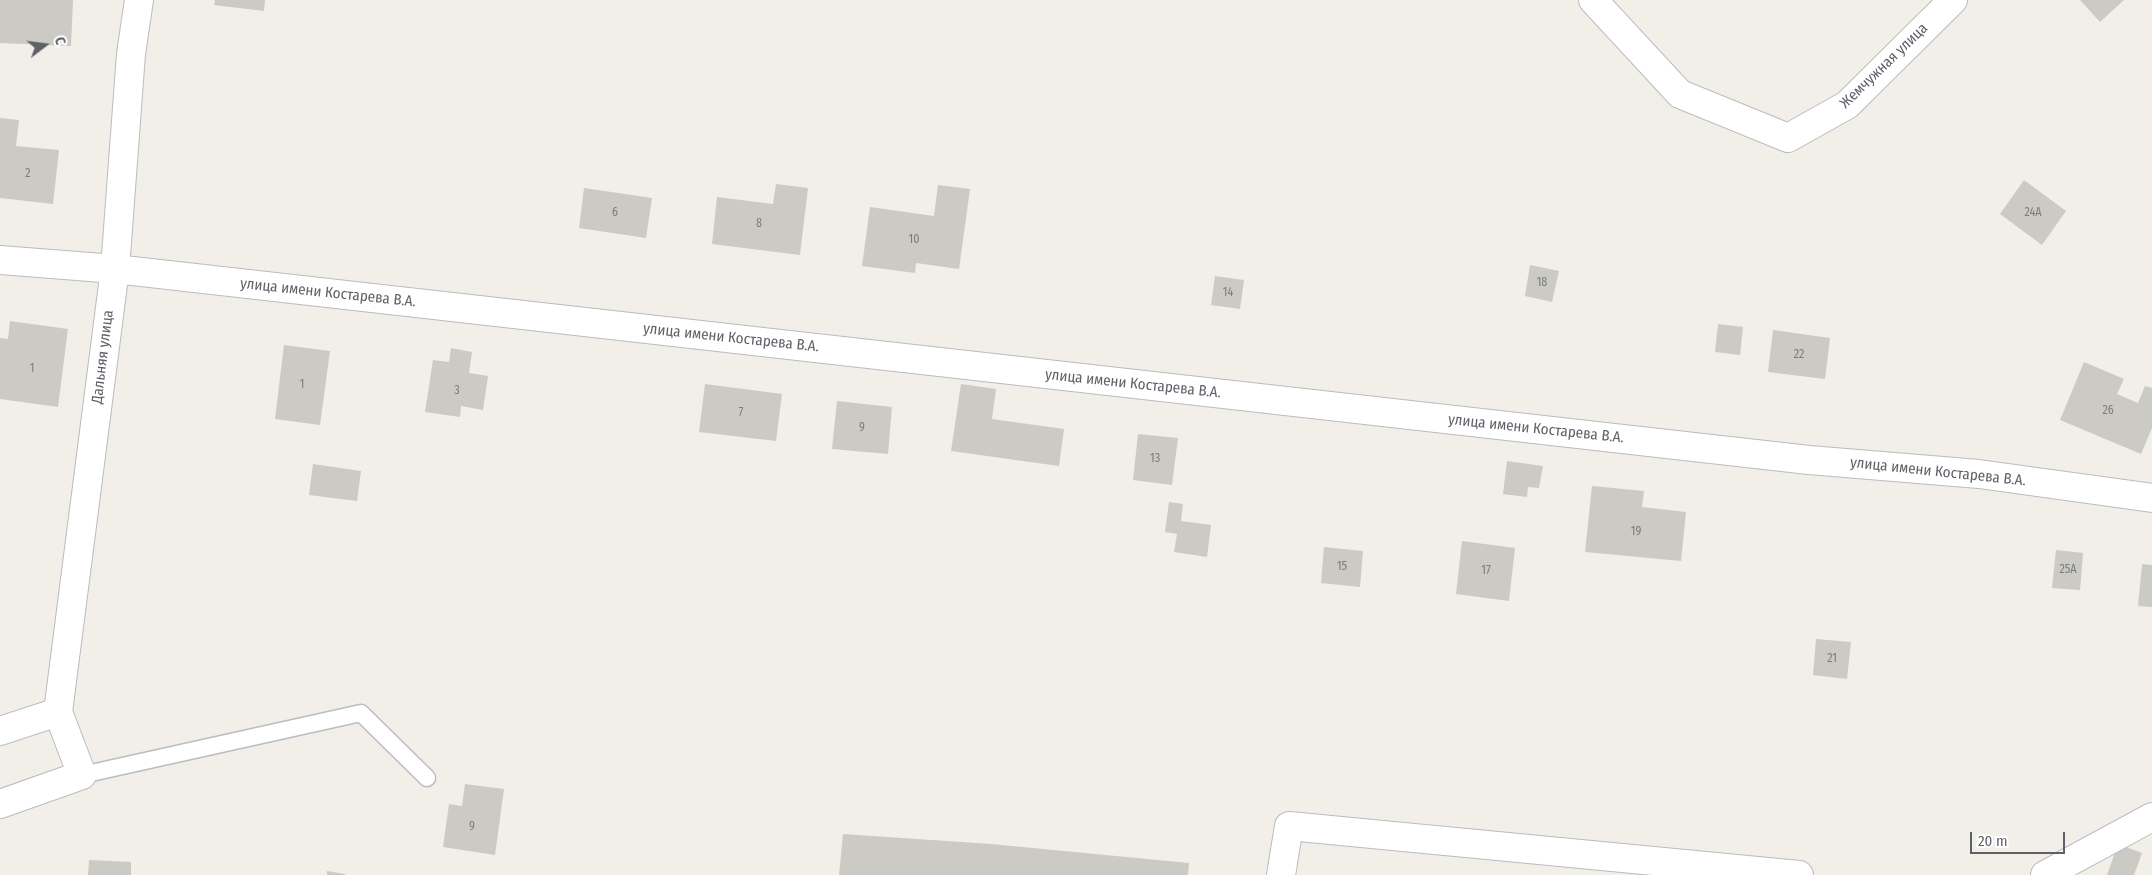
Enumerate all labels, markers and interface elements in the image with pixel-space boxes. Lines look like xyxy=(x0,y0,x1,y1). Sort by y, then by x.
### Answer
north arrow xyxy=(20,20,70,70)
street label: Жемчужная улица xyxy=(1836,20,1932,112)
text: С xyxy=(51,35,69,47)
house number: 2 xyxy=(25,167,31,181)
house number: 6 xyxy=(612,206,618,220)
house number: 24А xyxy=(2024,206,2042,220)
house number: 8 xyxy=(756,217,762,231)
house number: 10 xyxy=(909,233,919,247)
street label: улица имени Костарева В.А. xyxy=(239,275,417,311)
house number: 18 xyxy=(1537,276,1547,290)
house number: 14 xyxy=(1223,286,1233,300)
street label: Дальняя улица xyxy=(88,309,118,405)
street label: улица имени Костарева В.А. xyxy=(642,320,820,356)
house number: 22 xyxy=(1794,348,1804,362)
house number: 1 xyxy=(30,362,34,376)
street label: улица имени Костарева В.А. xyxy=(1044,366,1222,402)
house number: 1 xyxy=(300,378,304,392)
house number: 3 xyxy=(454,384,460,398)
house number: 26 xyxy=(2102,404,2114,418)
house number: 7 xyxy=(739,406,743,420)
street label: улица имени Костарева В.А. xyxy=(1447,411,1625,447)
house number: 9 xyxy=(859,421,865,435)
house number: 13 xyxy=(1150,452,1160,466)
street label: улица имени Костарева В.А. xyxy=(1849,454,2027,490)
house number: 19 xyxy=(1631,525,1641,539)
house number: 15 xyxy=(1337,560,1347,574)
house number: 25А xyxy=(2059,563,2077,577)
house number: 17 xyxy=(1481,564,1491,578)
house number: 21 xyxy=(1827,652,1837,666)
house number: 9 xyxy=(469,820,475,834)
scale bar xyxy=(1972,822,2067,854)
text: 20 m xyxy=(1978,832,2008,850)

